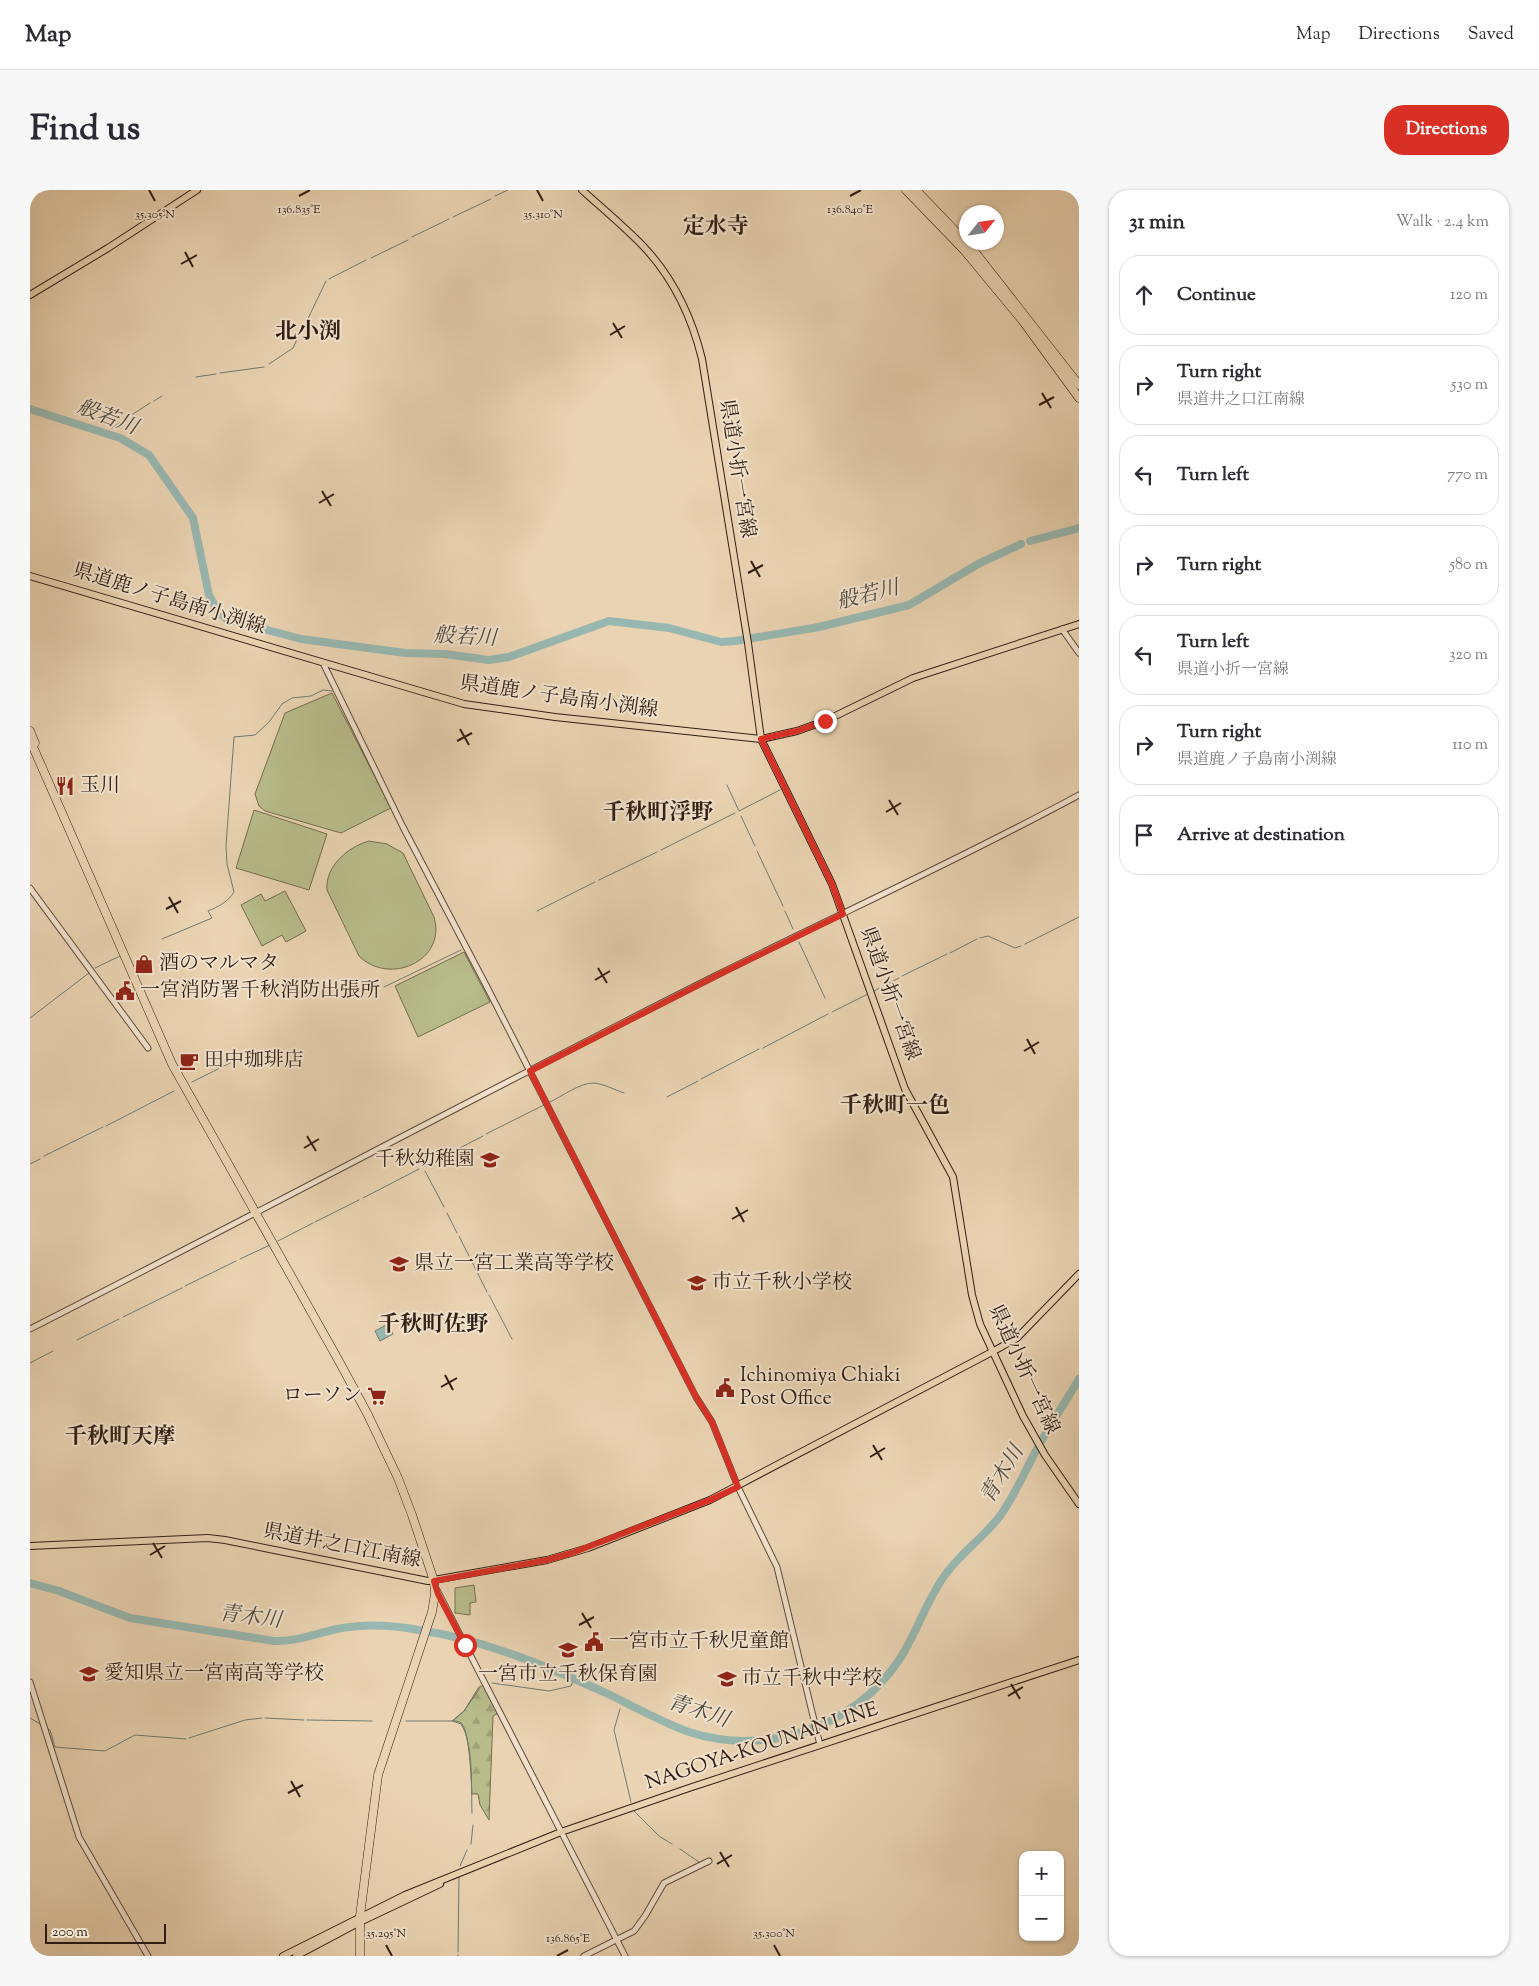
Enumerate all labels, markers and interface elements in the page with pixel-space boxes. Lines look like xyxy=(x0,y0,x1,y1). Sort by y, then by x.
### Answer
text: Map xyxy=(25,18,71,52)
text: Map xyxy=(1296,22,1331,48)
text: Directions xyxy=(1359,22,1440,48)
text: Saved xyxy=(1468,22,1514,48)
text: Find us xyxy=(30,105,140,156)
button: Directions xyxy=(1384,105,1509,155)
text: 136.835°E xyxy=(278,201,321,219)
text: 136.840°E xyxy=(827,201,874,219)
north arrow xyxy=(959,205,1004,250)
text: 35.305°N xyxy=(135,206,175,224)
text: 35.310°N xyxy=(523,206,563,224)
text: 31 min xyxy=(1129,208,1185,238)
text: Walk · 2.4 km xyxy=(1396,211,1489,234)
district label: 定水寺 xyxy=(683,212,749,244)
icon: ahead xyxy=(1130,281,1158,309)
text: Continue xyxy=(1177,282,1256,309)
text: 120 m xyxy=(1450,284,1488,307)
district label: 北小渕 xyxy=(275,317,341,349)
text: Turn right xyxy=(1177,359,1261,386)
icon: right xyxy=(1130,371,1158,399)
text: 530 m xyxy=(1451,374,1488,397)
text: 県道井之口江南線 xyxy=(1177,389,1305,412)
water label: 般若川 xyxy=(72,393,144,444)
street label: 県道小折一宮線 xyxy=(711,398,761,540)
icon: left xyxy=(1130,461,1158,489)
text: Turn left xyxy=(1177,462,1249,489)
text: 770 m xyxy=(1447,464,1488,487)
icon: right xyxy=(1130,551,1158,579)
text: Turn right xyxy=(1177,552,1261,579)
text: 580 m xyxy=(1449,554,1488,577)
street label: 県道鹿ノ子島南小渕線 xyxy=(69,557,269,643)
water label: 般若川 xyxy=(834,573,904,618)
water label: 般若川 xyxy=(433,621,499,655)
text: Turn left xyxy=(1177,629,1249,656)
icon: left xyxy=(1130,641,1158,669)
text: 320 m xyxy=(1449,644,1488,667)
text: 県道小折一宮線 xyxy=(1177,659,1289,682)
street label: 県道鹿ノ子島南小渕線 xyxy=(458,670,660,726)
route end xyxy=(814,710,837,733)
text: Turn right xyxy=(1177,719,1261,746)
icon: right xyxy=(1130,731,1158,759)
text: 110 m xyxy=(1452,734,1488,757)
text: 県道鹿ノ子島南小渕線 xyxy=(1177,749,1337,772)
place label: 玉川 xyxy=(80,772,120,801)
restaurant icon: 玉川 xyxy=(54,775,76,797)
district label: 千秋町浮野 xyxy=(603,798,714,830)
icon: arrive xyxy=(1130,821,1158,849)
text: Arrive at destination xyxy=(1177,822,1345,849)
street label: 県道小折一宮線 xyxy=(851,923,927,1065)
place label: 酒のマルマタ xyxy=(159,950,279,979)
shop icon: 酒のマルマタ xyxy=(133,953,155,975)
place label: 一宮消防署千秋消防出張所 xyxy=(140,977,380,1006)
public building icon: 一宮消防署千秋消防出張所 xyxy=(114,980,136,1002)
place label: 田中珈琲店 xyxy=(204,1047,304,1076)
cafe icon: 田中珈琲店 xyxy=(178,1050,200,1072)
district label: 千秋町一色 xyxy=(840,1091,950,1123)
place label: 千秋幼稚園 xyxy=(375,1146,475,1175)
school or university icon: 千秋幼稚園 xyxy=(479,1149,501,1171)
place label: 県立一宮工業高等学校 xyxy=(414,1250,614,1279)
school or university icon: 県立一宮工業高等学校 xyxy=(388,1253,410,1275)
place label: 市立千秋小学校 xyxy=(712,1269,852,1298)
school or university icon: 市立千秋小学校 xyxy=(686,1272,708,1294)
street label: 県道小折一宮線 xyxy=(980,1300,1066,1440)
district label: 千秋町佐野 xyxy=(378,1310,489,1342)
place label: Ichinomiya Chiaki Post Office xyxy=(740,1362,901,1414)
public building icon: Ichinomiya Chiaki Post Office xyxy=(714,1377,736,1399)
place label: ローソン xyxy=(283,1382,362,1411)
supermarket icon: ローソン xyxy=(366,1385,388,1407)
district label: 千秋町天摩 xyxy=(65,1422,175,1454)
water label: 青木川 xyxy=(974,1439,1033,1510)
street label: 県道井之口江南線 xyxy=(261,1518,423,1576)
water label: 青木川 xyxy=(217,1599,285,1637)
place label: 一宮市立千秋児童館 xyxy=(609,1628,789,1657)
public building icon: 一宮市立千秋児童館 xyxy=(583,1631,605,1653)
route start xyxy=(454,1634,477,1657)
school or university icon: 一宮市立千秋保育園 xyxy=(557,1639,579,1661)
place label: 愛知県立一宮南高等学校 xyxy=(104,1660,324,1689)
place label: 一宮市立千秋保育園 xyxy=(478,1661,658,1690)
school or university icon: 愛知県立一宮南高等学校 xyxy=(78,1663,100,1685)
place label: 市立千秋中学校 xyxy=(742,1665,882,1694)
school or university icon: 市立千秋中学校 xyxy=(716,1668,738,1690)
water label: 青木川 xyxy=(663,1688,734,1737)
street label: NAGOYA-KOUNAN LINE xyxy=(642,1696,882,1798)
map controls xyxy=(1019,1851,1064,1941)
button: + xyxy=(1019,1851,1064,1896)
button: − xyxy=(1019,1896,1064,1941)
scale bar xyxy=(45,1921,166,1944)
text: 200 m xyxy=(52,1923,88,1943)
text: 35.295°N xyxy=(366,1925,407,1943)
text: 35.300°N xyxy=(753,1925,795,1943)
text: 136.865°E xyxy=(546,1930,591,1948)

